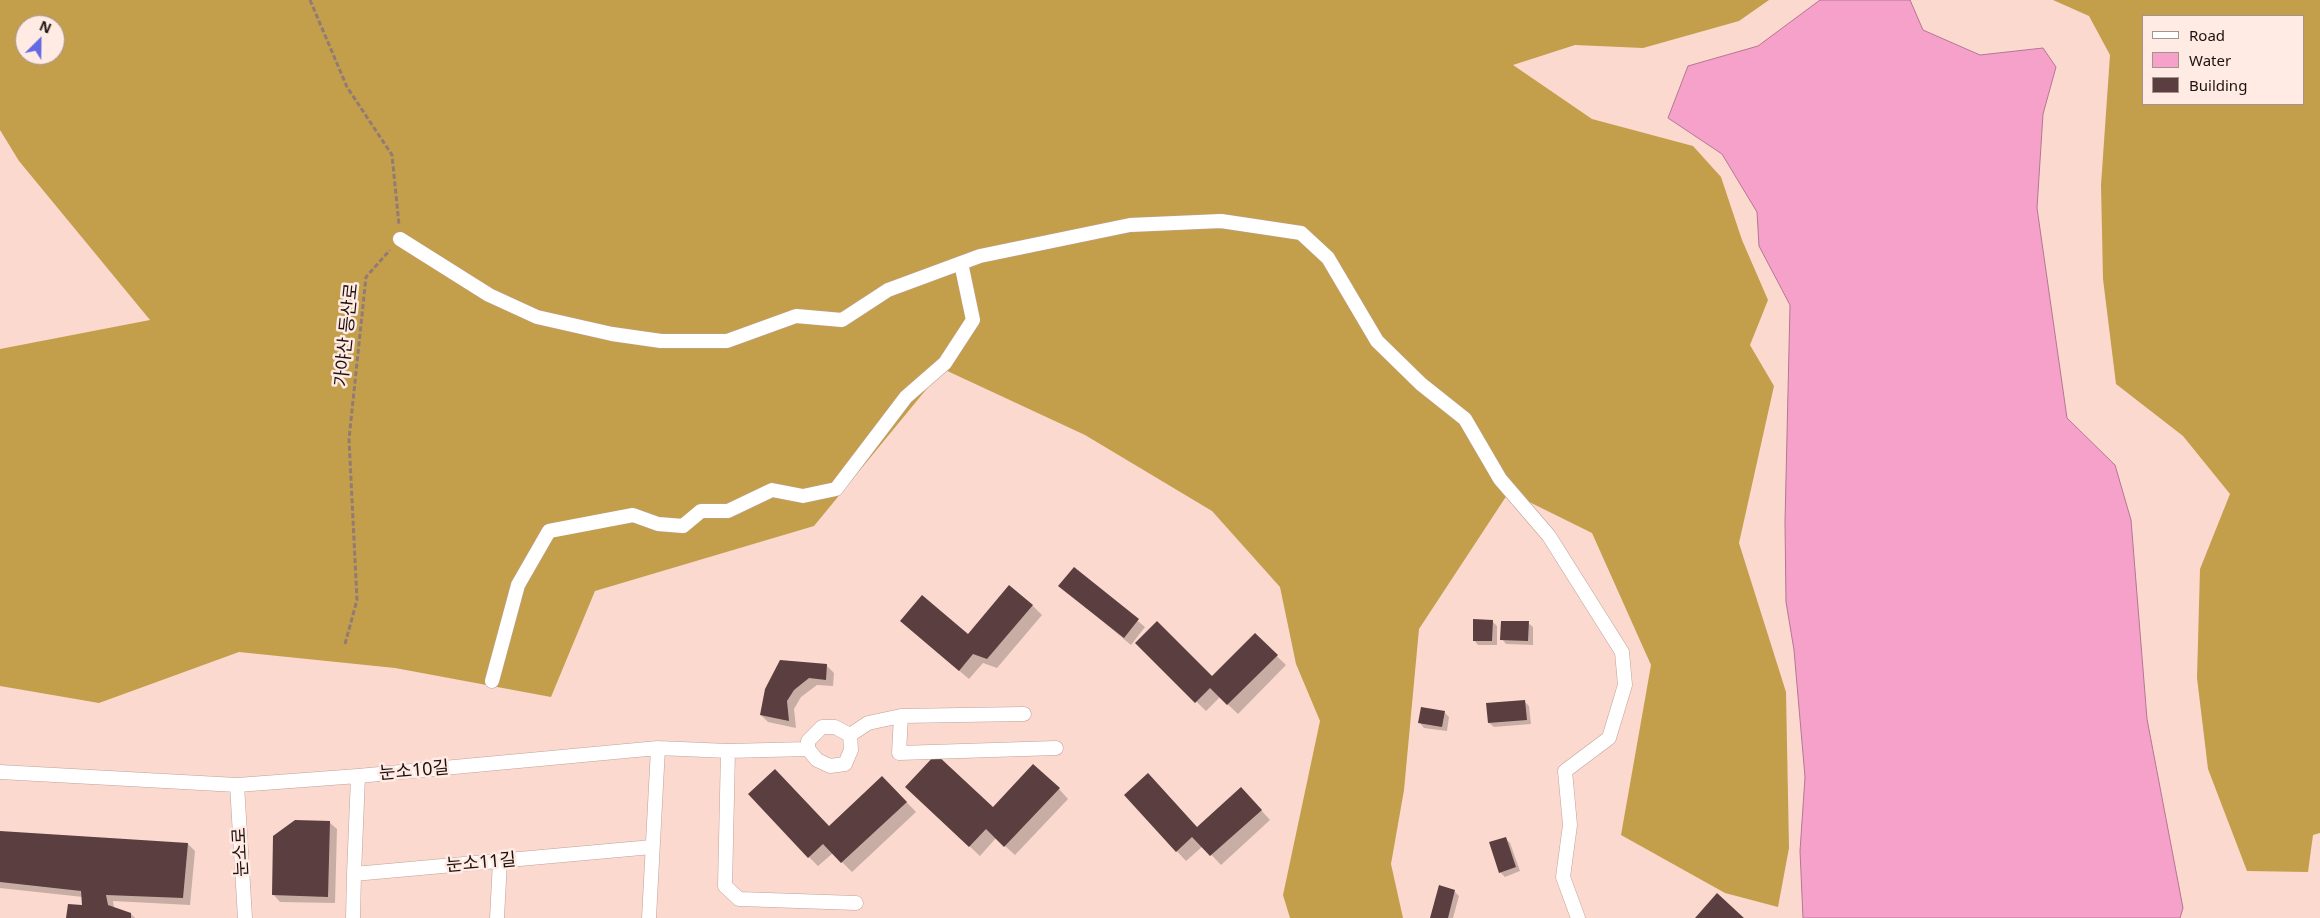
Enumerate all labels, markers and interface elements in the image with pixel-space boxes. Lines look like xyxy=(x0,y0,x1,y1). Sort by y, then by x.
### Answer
north arrow xyxy=(15,15,65,65)
legend xyxy=(2142,15,2305,105)
text: N xyxy=(37,16,55,38)
text: Road xyxy=(2189,25,2225,45)
text: Water xyxy=(2189,50,2231,70)
text: Building xyxy=(2189,75,2247,95)
street label: 가야산 등산로 xyxy=(331,282,363,388)
street label: 눈소10길 xyxy=(378,757,450,785)
street label: 눈소로 xyxy=(229,827,253,877)
street label: 눈소11길 xyxy=(445,849,517,877)

